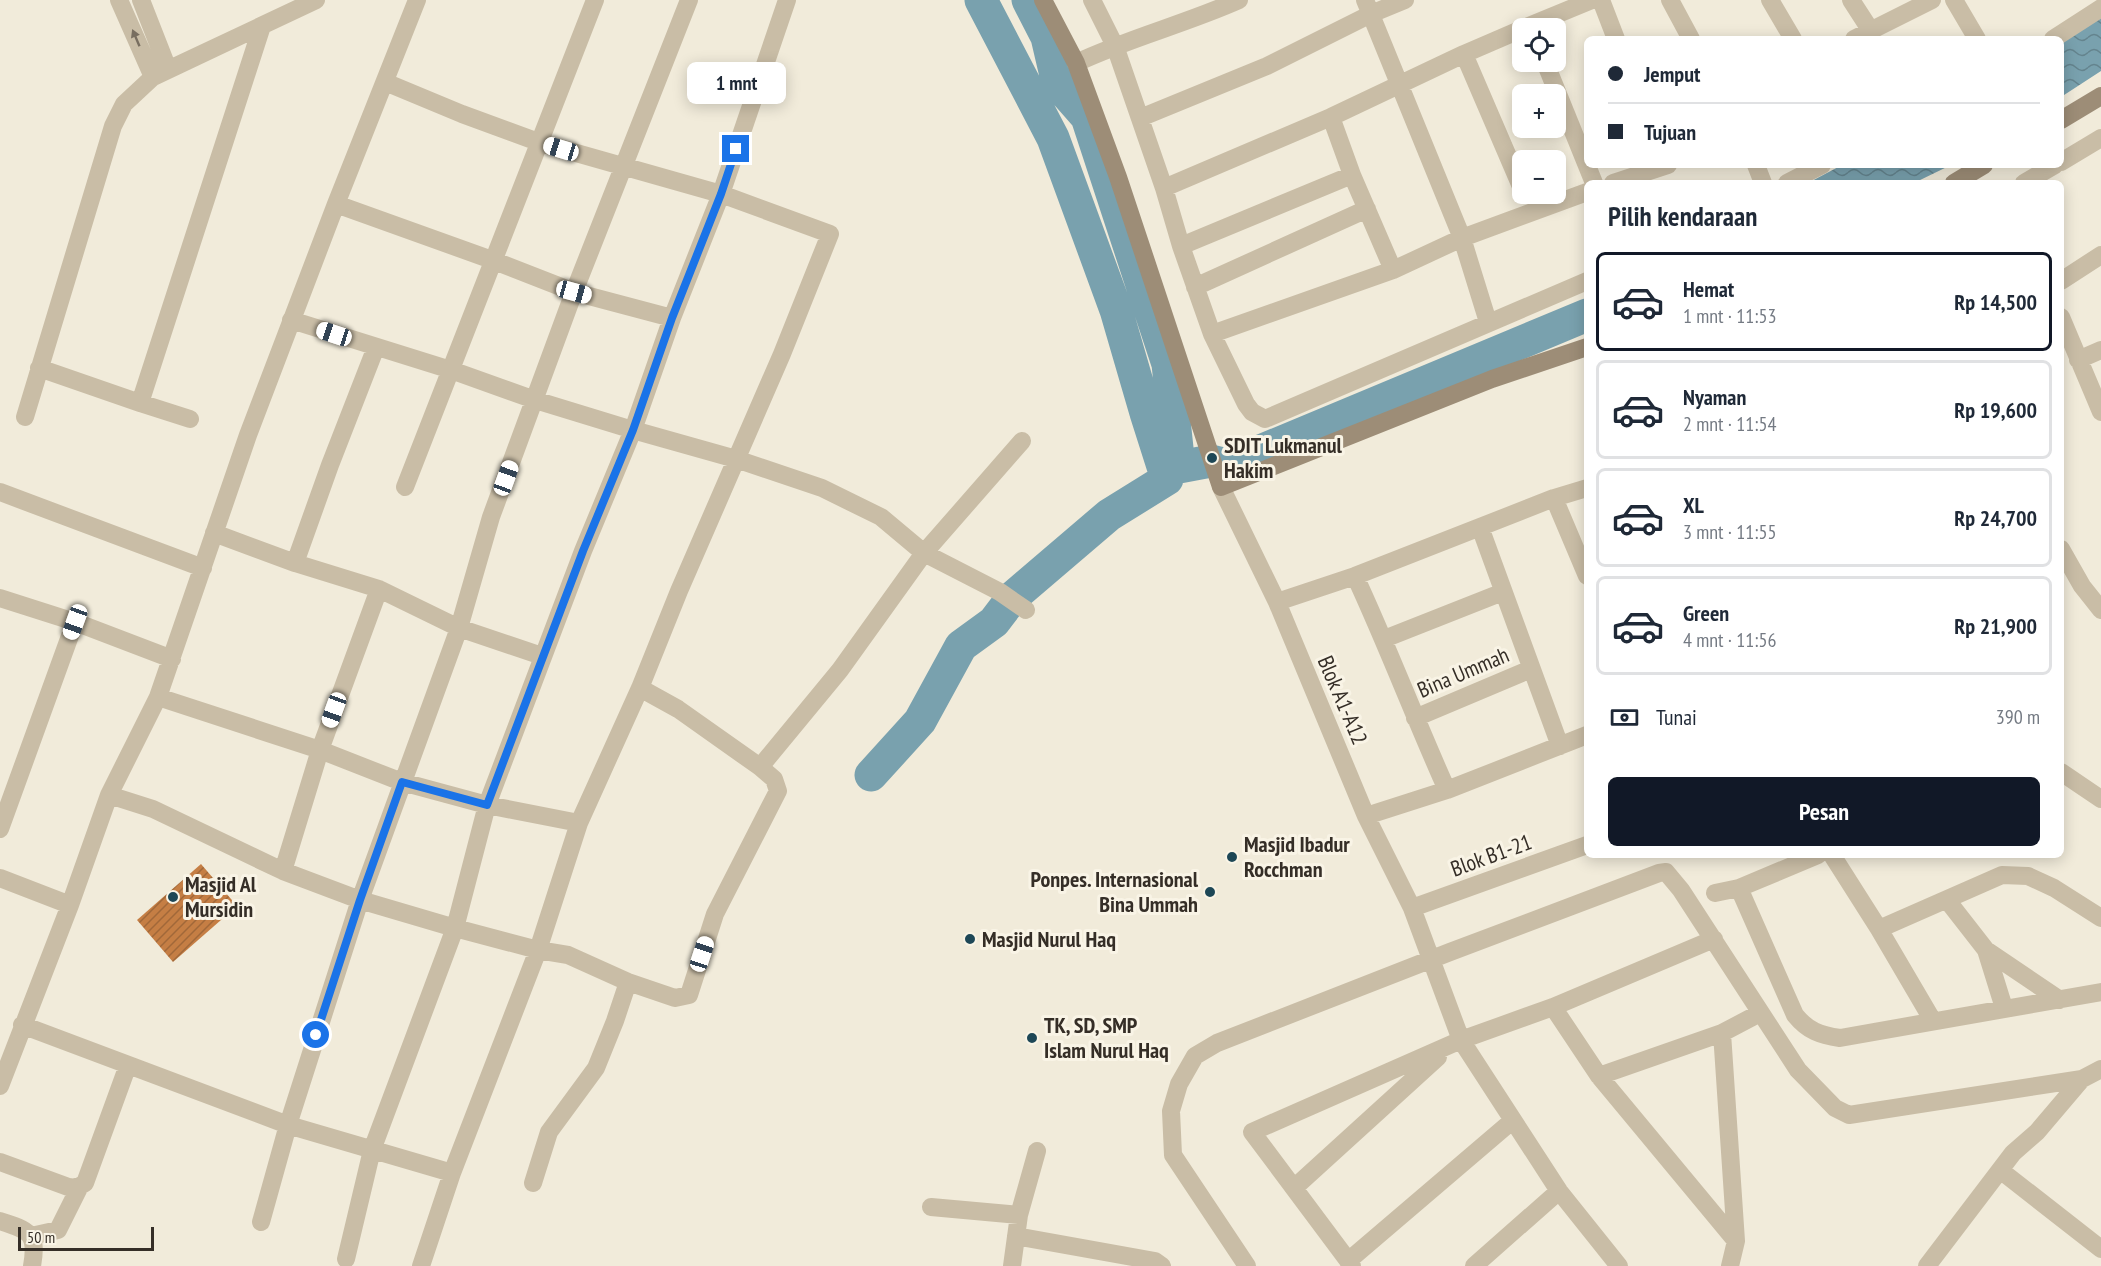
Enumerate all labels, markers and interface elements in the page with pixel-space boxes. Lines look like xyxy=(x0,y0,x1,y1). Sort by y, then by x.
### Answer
map controls xyxy=(1512,18,1566,204)
button: locate xyxy=(1512,18,1566,72)
one-way arrow xyxy=(131,29,141,47)
text: Jemput xyxy=(1644,60,1700,88)
callout: 1 mnt xyxy=(686,62,786,104)
text: 1 mnt xyxy=(716,70,757,96)
button: + xyxy=(1512,84,1566,138)
text: Tujuan xyxy=(1644,118,1696,146)
car xyxy=(541,135,581,163)
route end xyxy=(722,135,749,162)
button: − xyxy=(1512,150,1566,204)
text: Pilih kendaraan xyxy=(1608,199,1757,233)
icon: car xyxy=(1611,275,1665,329)
text: Hemat xyxy=(1683,275,1734,303)
car xyxy=(554,279,594,305)
text: Rp 14,500 xyxy=(1954,288,2037,316)
text: 1 mnt · 11:53 xyxy=(1683,303,1776,329)
car xyxy=(314,320,354,348)
icon: car xyxy=(1611,383,1665,437)
text: Nyaman xyxy=(1683,383,1746,411)
text: Rp 19,600 xyxy=(1954,396,2037,424)
text: 2 mnt · 11:54 xyxy=(1683,411,1776,437)
place label: SDIT Lukmanul Hakim xyxy=(1224,431,1342,484)
marker: SDIT Lukmanul Hakim xyxy=(1205,451,1219,465)
car xyxy=(491,458,521,498)
icon: car xyxy=(1611,491,1665,545)
text: XL xyxy=(1683,491,1704,519)
text: Rp 24,700 xyxy=(1954,504,2037,532)
text: 3 mnt · 11:55 xyxy=(1683,519,1776,545)
icon: car xyxy=(1611,599,1665,653)
text: Green xyxy=(1683,599,1729,627)
car xyxy=(60,602,90,642)
text: Rp 21,900 xyxy=(1954,612,2037,640)
text: 4 mnt · 11:56 xyxy=(1683,627,1776,653)
street label: Bina Ummah xyxy=(1413,640,1513,704)
street label: Blok A1-A12 xyxy=(1312,651,1374,749)
car xyxy=(319,690,349,730)
icon: cash xyxy=(1608,701,1641,734)
text: Tunai xyxy=(1656,703,1697,731)
text: 390 m xyxy=(1996,704,2040,730)
button: Pesan xyxy=(1608,777,2040,846)
street label: Blok B1-21 xyxy=(1447,827,1535,883)
place label: Masjid Ibadur Rocchman xyxy=(1244,830,1350,883)
marker: Masjid Ibadur Rocchman xyxy=(1225,850,1239,864)
place label: Ponpes. Internasional Bina Ummah xyxy=(1031,865,1199,918)
place label: Masjid Al Mursidin xyxy=(185,870,257,923)
marker: Ponpes. Internasional Bina Ummah xyxy=(1203,885,1217,899)
marker: Masjid Al Mursidin xyxy=(166,890,180,904)
place label: Masjid Nurul Haq xyxy=(982,925,1116,953)
marker: Masjid Nurul Haq xyxy=(963,932,977,946)
car xyxy=(688,934,716,974)
place label: TK, SD, SMP Islam Nurul Haq xyxy=(1044,1011,1169,1064)
route start xyxy=(302,1021,329,1048)
marker: TK, SD, SMP Islam Nurul Haq xyxy=(1025,1031,1039,1045)
scale bar xyxy=(18,1224,154,1252)
text: 50 m xyxy=(27,1227,55,1247)

